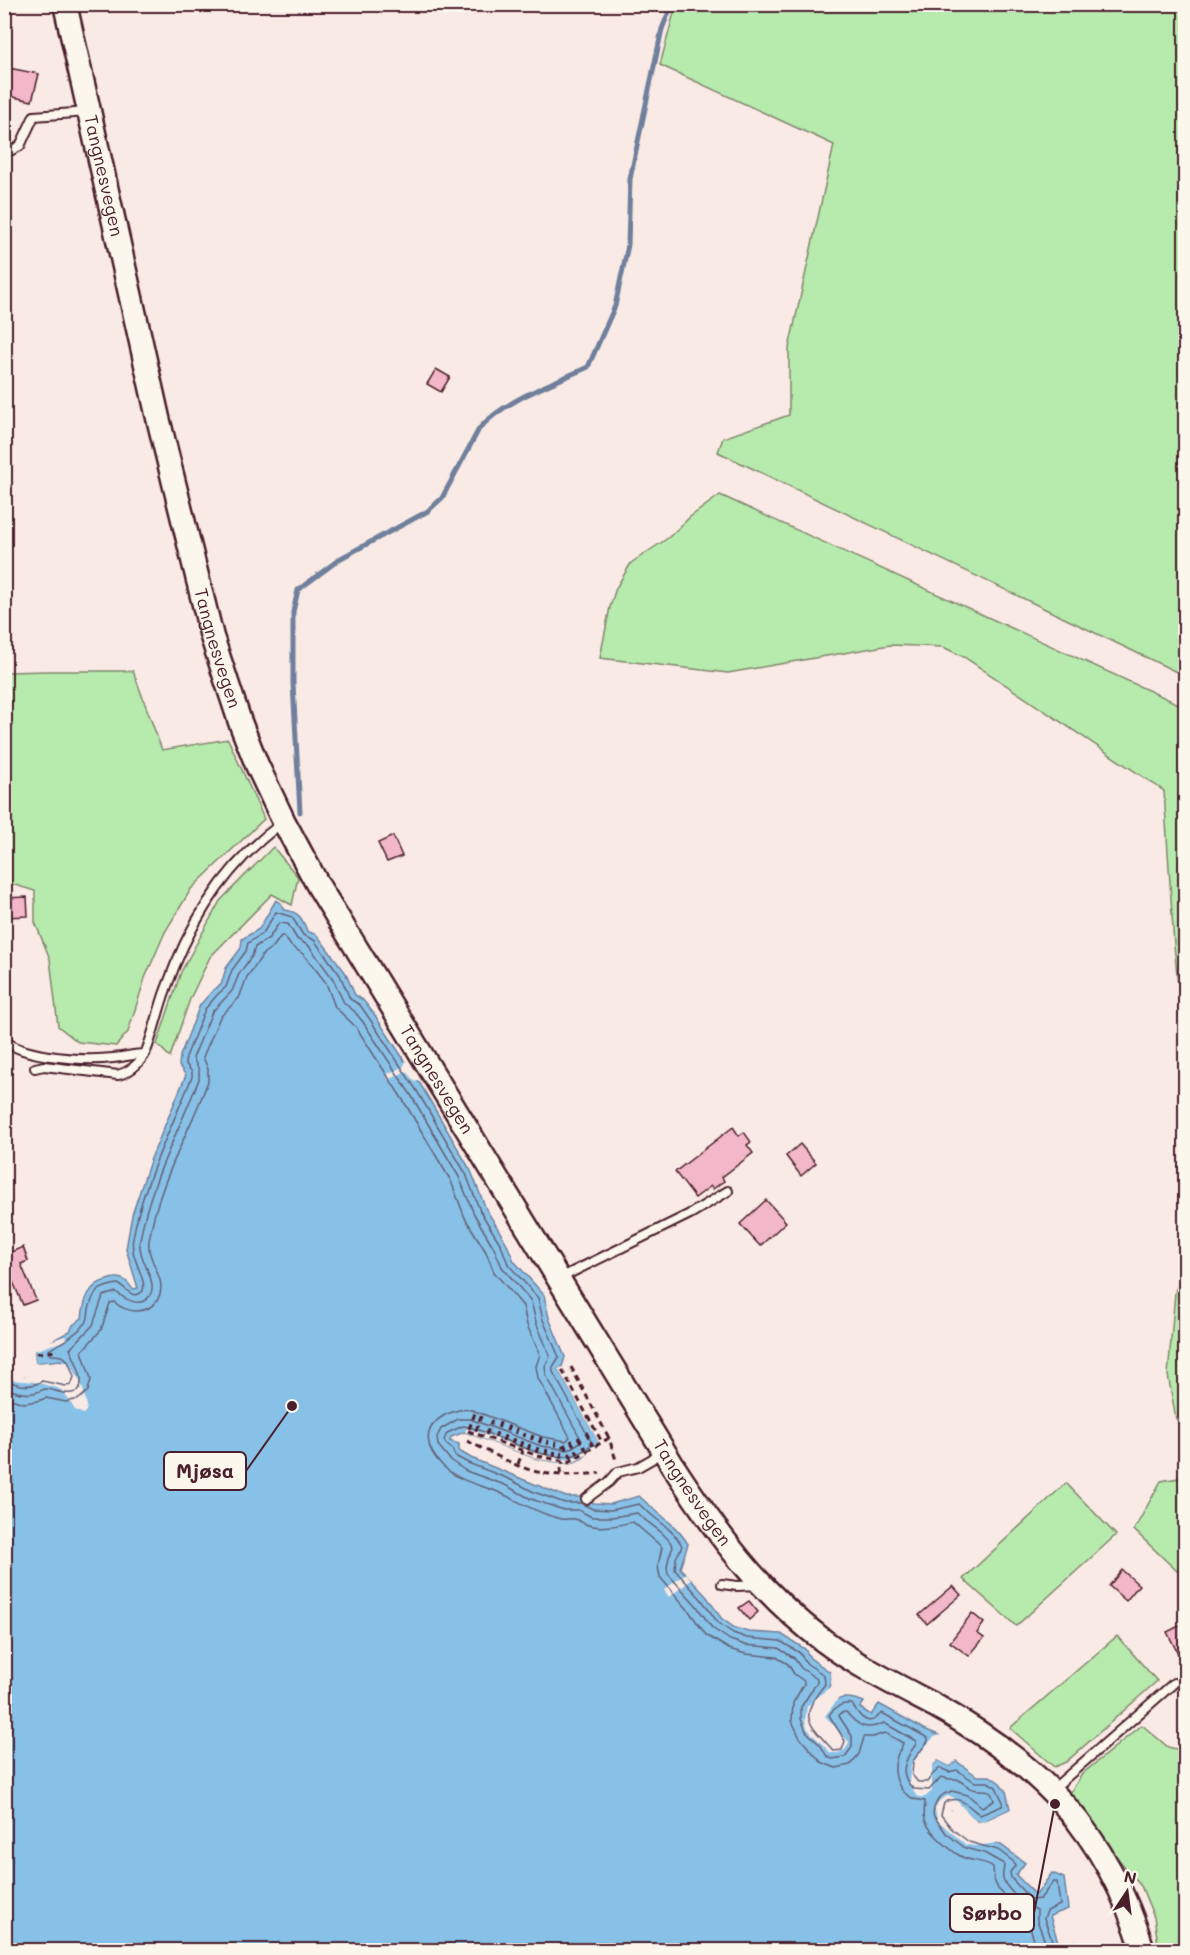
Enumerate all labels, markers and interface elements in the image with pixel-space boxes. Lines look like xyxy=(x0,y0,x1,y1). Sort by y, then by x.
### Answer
street label: Tangnesvegen xyxy=(79,112,130,239)
street label: Tangnesvegen xyxy=(189,586,248,711)
street label: Tangnesvegen xyxy=(395,1020,480,1138)
street label: Tangnesvegen xyxy=(648,1434,737,1550)
callout: Mjøsa xyxy=(164,1452,246,1490)
text: Mjøsa xyxy=(176,1457,234,1483)
north arrow xyxy=(1097,1862,1157,1922)
text: N xyxy=(1122,1865,1139,1888)
callout: Sørbo xyxy=(950,1894,1034,1932)
text: Sørbo xyxy=(962,1899,1022,1925)

